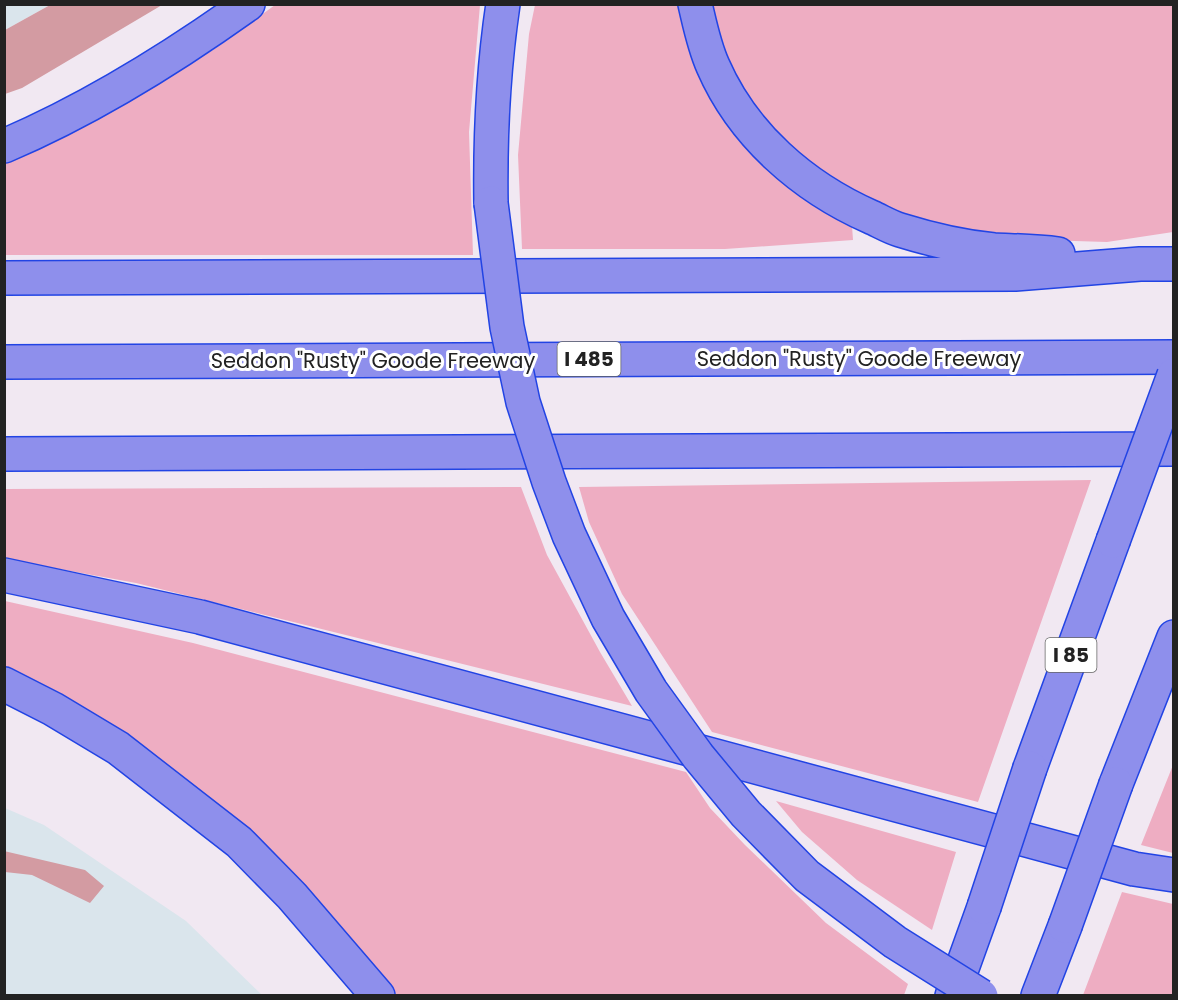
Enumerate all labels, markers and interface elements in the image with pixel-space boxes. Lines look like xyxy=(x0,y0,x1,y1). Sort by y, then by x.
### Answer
road number: I 485 xyxy=(558,342,620,376)
street label: Seddon "Rusty" Goode Freeway xyxy=(697,344,1021,373)
street label: Seddon "Rusty" Goode Freeway xyxy=(211,346,535,375)
road number: I 85 xyxy=(1046,638,1096,672)

